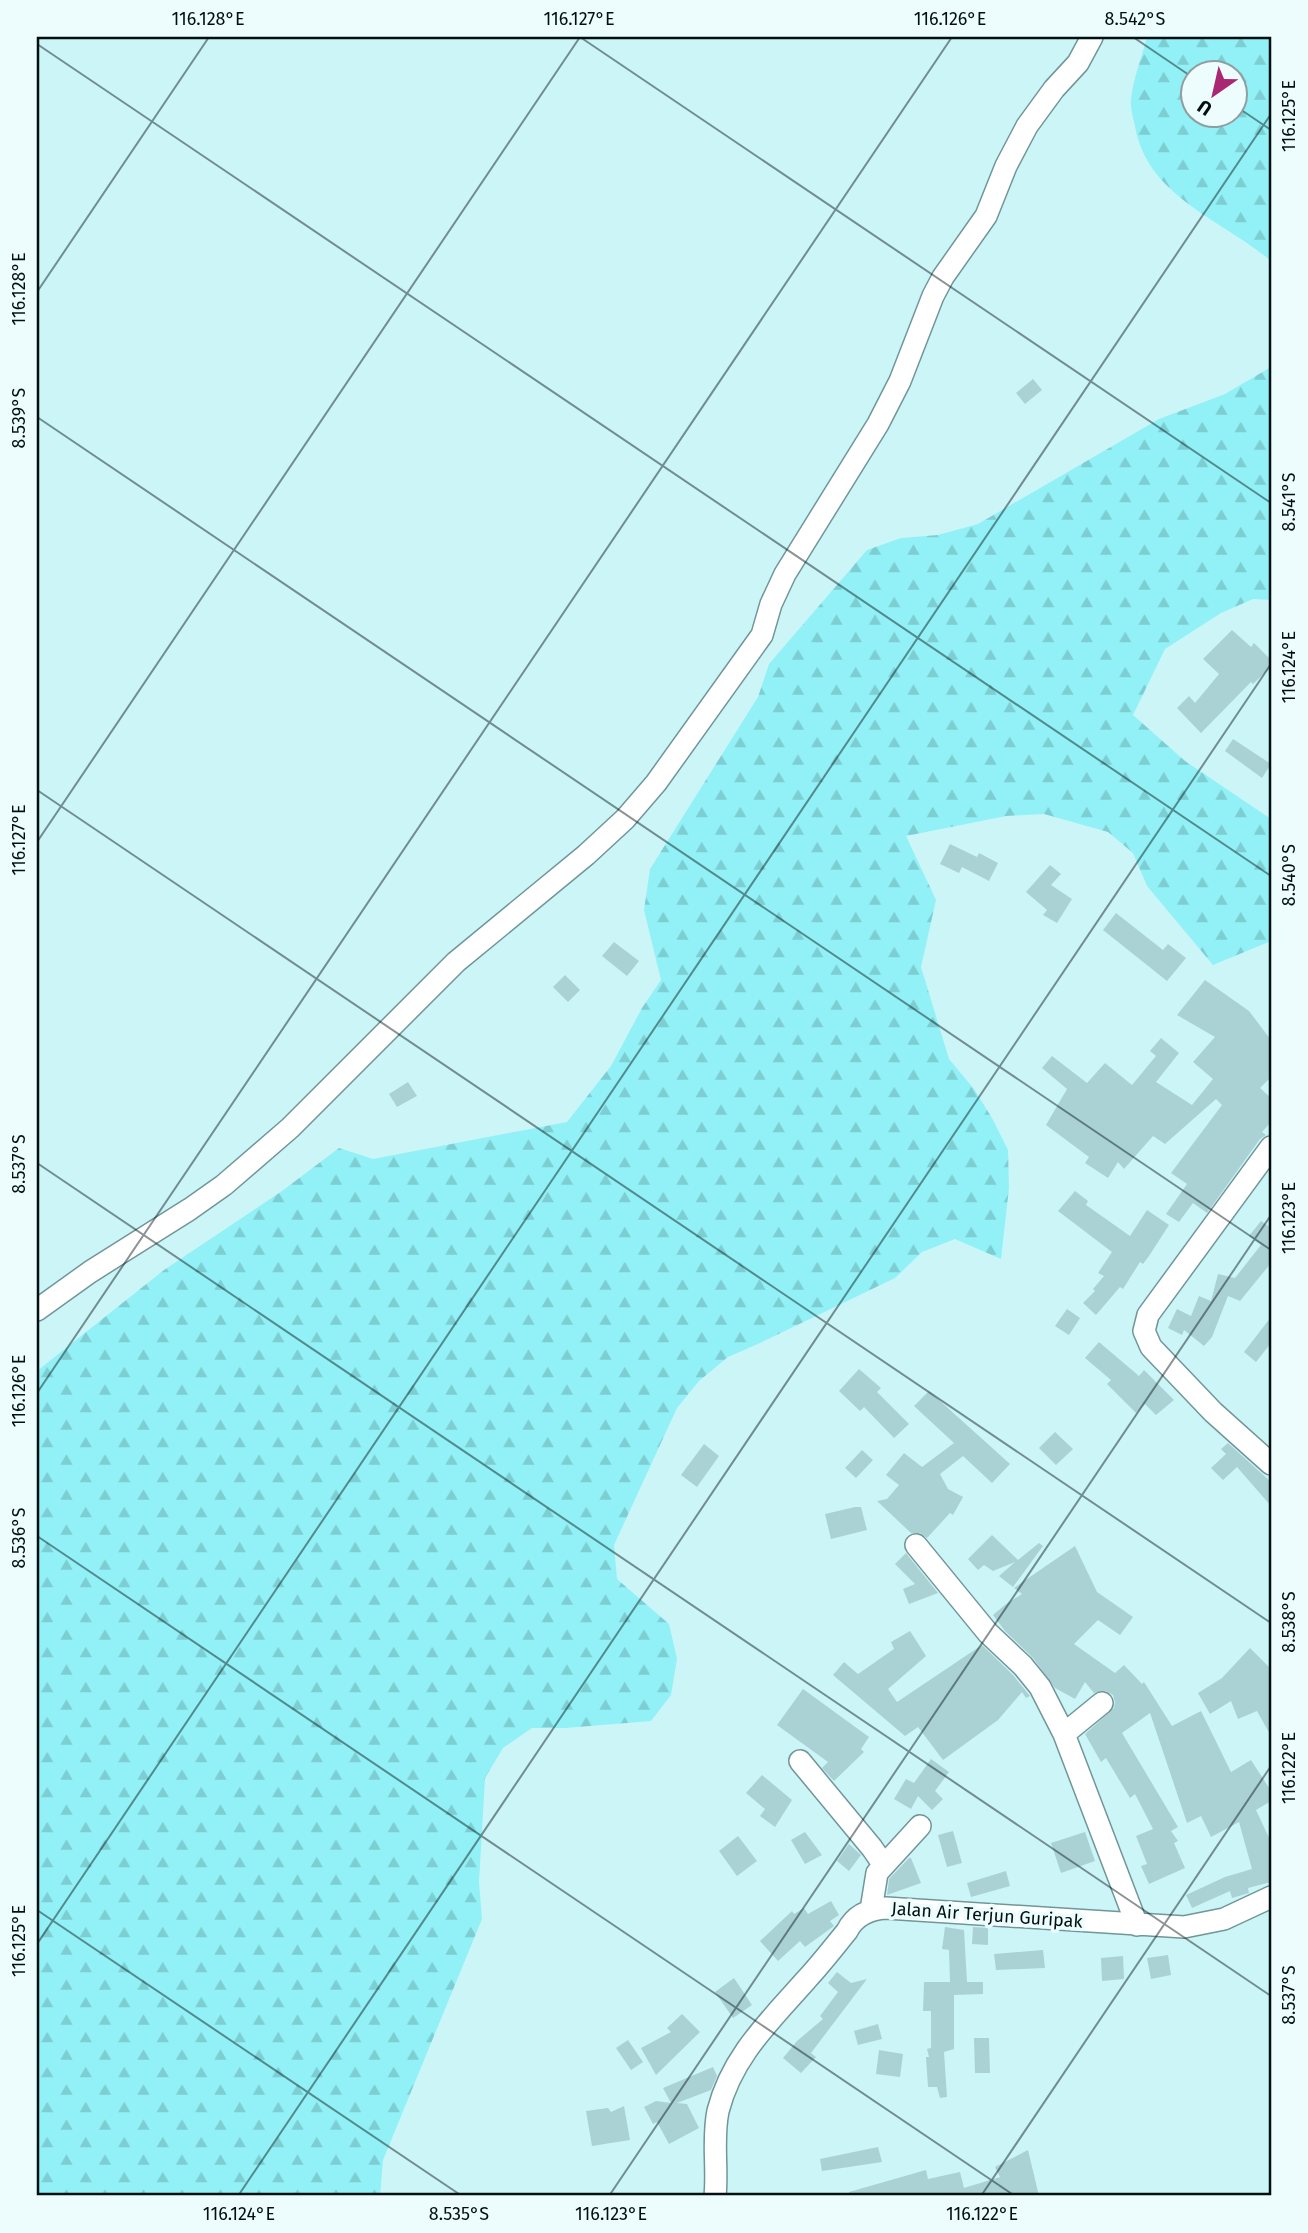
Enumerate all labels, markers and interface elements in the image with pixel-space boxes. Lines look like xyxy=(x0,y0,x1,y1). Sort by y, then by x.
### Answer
text: 116.128°E xyxy=(171,8,245,30)
text: 116.127°E xyxy=(543,8,615,30)
text: 116.126°E xyxy=(914,8,986,30)
text: 8.542°S xyxy=(1105,8,1166,30)
north arrow xyxy=(1178,60,1248,130)
text: 116.125°E xyxy=(1278,80,1300,152)
text: U xyxy=(1193,95,1216,121)
text: 116.128°E xyxy=(8,252,30,326)
text: 8.539°S xyxy=(8,387,30,448)
text: 8.541°S xyxy=(1278,472,1300,532)
text: 116.124°E xyxy=(1278,631,1300,703)
text: 116.127°E xyxy=(8,804,30,876)
text: 8.540°S xyxy=(1278,844,1300,906)
text: 8.537°S xyxy=(8,1134,30,1194)
text: 116.123°E xyxy=(1278,1182,1300,1254)
text: 116.126°E xyxy=(8,1355,30,1427)
text: 8.536°S xyxy=(8,1507,30,1568)
text: 8.538°S xyxy=(1278,1591,1300,1653)
text: 116.122°E xyxy=(1278,1732,1300,1804)
street label: Jalan Air Terjun Guripak xyxy=(891,1897,1084,1933)
text: 116.125°E xyxy=(8,1905,30,1977)
text: 8.537°S xyxy=(1278,1965,1300,2025)
text: 116.124°E xyxy=(203,2203,275,2225)
text: 8.535°S xyxy=(429,2203,489,2225)
text: 116.123°E xyxy=(575,2203,647,2225)
text: 116.122°E xyxy=(946,2203,1018,2225)

